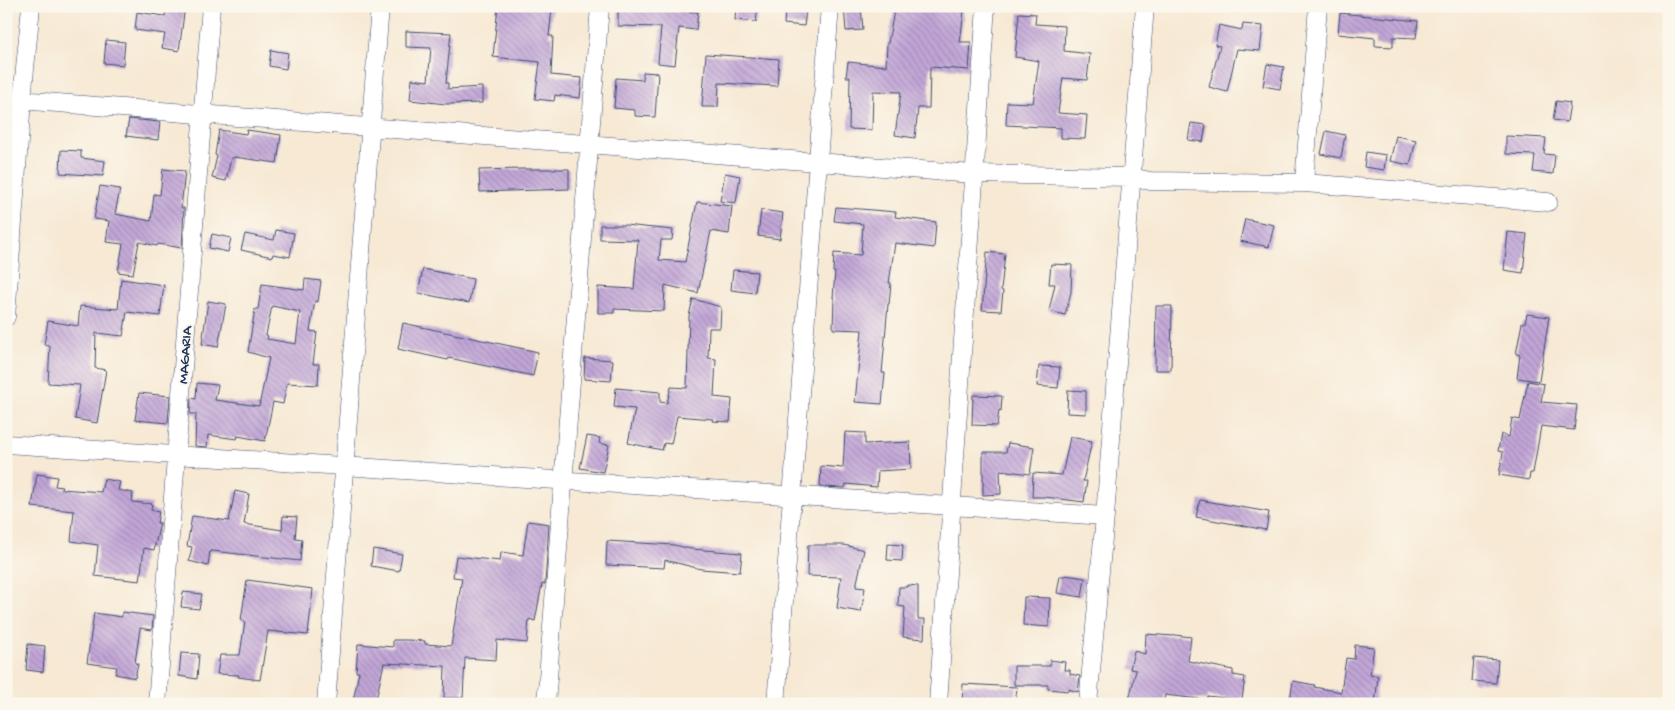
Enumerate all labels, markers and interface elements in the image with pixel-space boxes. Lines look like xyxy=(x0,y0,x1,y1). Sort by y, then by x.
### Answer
street label: MAGARIA xyxy=(175,325,197,385)

